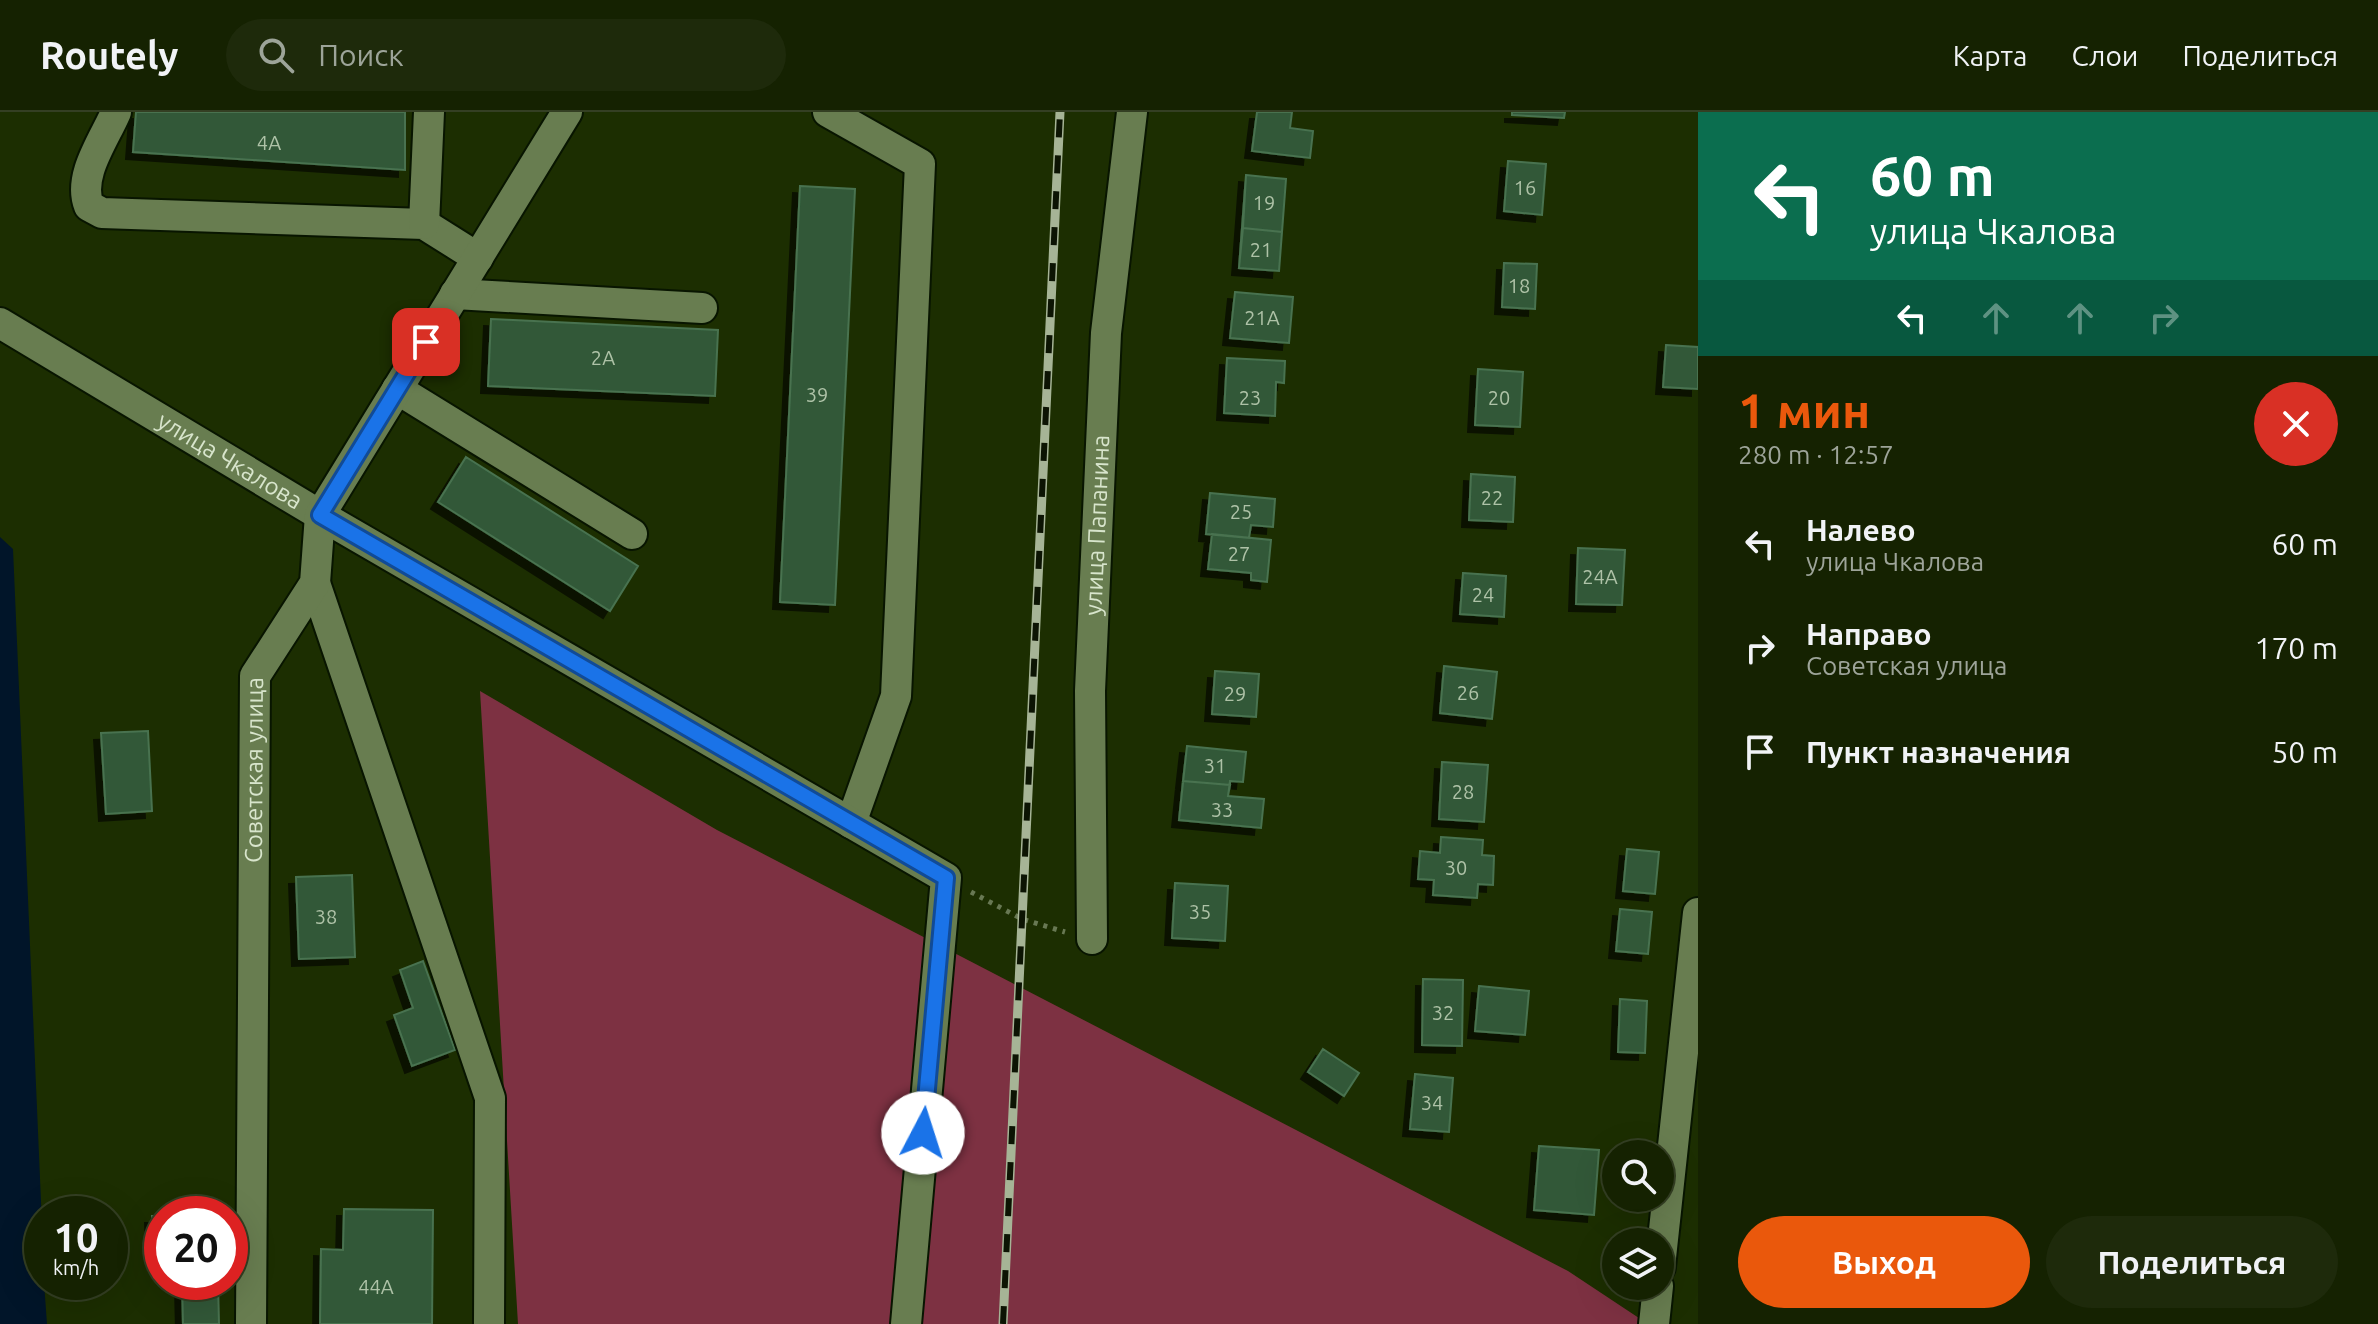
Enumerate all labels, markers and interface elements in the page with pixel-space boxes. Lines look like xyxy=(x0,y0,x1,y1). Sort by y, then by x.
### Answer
search box xyxy=(226,19,786,91)
icon: search xyxy=(254,33,298,77)
text: Routely xyxy=(40,34,178,76)
text: Поиск xyxy=(318,38,404,72)
text: Карта xyxy=(1953,40,2027,71)
text: Слои xyxy=(2071,40,2138,71)
text: Поделиться xyxy=(2182,40,2338,71)
house number: 4А xyxy=(257,131,281,154)
icon: left xyxy=(1738,144,1842,248)
text: 60 m xyxy=(1870,144,1995,207)
house number: 16 xyxy=(1514,176,1536,199)
house number: 19 xyxy=(1253,191,1275,214)
text: улица Чкалова xyxy=(1870,210,2117,251)
house number: 21 xyxy=(1250,238,1272,261)
house number: 18 xyxy=(1508,274,1530,297)
icon: left xyxy=(1890,296,1934,340)
icon: ahead xyxy=(1974,296,2018,340)
icon: ahead xyxy=(2058,296,2102,340)
icon: right xyxy=(2142,296,2186,340)
house number: 21А xyxy=(1244,306,1280,329)
pin xyxy=(392,308,460,376)
icon: arrive xyxy=(404,320,448,364)
house number: 2А xyxy=(591,346,615,369)
button: close xyxy=(2254,382,2338,466)
house number: 39 xyxy=(806,383,828,406)
text: 1 мин xyxy=(1738,383,1870,437)
house number: 23 xyxy=(1239,386,1261,409)
house number: 20 xyxy=(1488,386,1510,409)
street label: улица Чкалова xyxy=(153,407,308,514)
street label: улица Папанина xyxy=(1079,434,1114,616)
text: 280 m · 12:57 xyxy=(1738,440,1894,469)
house number: 22 xyxy=(1481,486,1503,509)
house number: 25 xyxy=(1230,500,1252,523)
text: Налево xyxy=(1806,513,1916,547)
icon: left xyxy=(1738,522,1782,566)
text: 60 m xyxy=(2271,527,2338,561)
house number: 27 xyxy=(1228,542,1250,565)
text: улица Чкалова xyxy=(1806,547,1984,576)
house number: 24А xyxy=(1582,565,1618,588)
house number: 24 xyxy=(1472,583,1494,606)
text: Направо xyxy=(1806,617,1932,651)
icon: right xyxy=(1738,626,1782,670)
text: 170 m xyxy=(2254,631,2338,665)
text: Советская улица xyxy=(1806,651,2007,680)
street label: Советская улица xyxy=(240,677,268,863)
house number: 26 xyxy=(1457,681,1479,704)
house number: 29 xyxy=(1224,682,1246,705)
icon: arrive xyxy=(1738,730,1782,774)
text: Пункт назначения xyxy=(1806,735,2071,769)
text: 50 m xyxy=(2271,735,2338,769)
house number: 31 xyxy=(1204,754,1226,777)
house number: 28 xyxy=(1452,780,1474,803)
house number: 33 xyxy=(1211,798,1233,821)
house number: 30 xyxy=(1445,856,1467,879)
house number: 35 xyxy=(1189,900,1211,923)
house number: 38 xyxy=(315,905,337,928)
house number: 32 xyxy=(1432,1001,1454,1024)
position arrow xyxy=(881,1091,965,1175)
house number: 34 xyxy=(1421,1091,1443,1114)
map controls xyxy=(1602,1140,1674,1300)
button: search xyxy=(1602,1140,1674,1212)
speed limit sign: 20 xyxy=(144,1196,248,1300)
text: 10 xyxy=(53,1215,99,1260)
button: Выход xyxy=(1738,1216,2030,1308)
button: Поделиться xyxy=(2046,1216,2338,1308)
button: layers xyxy=(1602,1228,1674,1300)
text: km/h xyxy=(53,1256,99,1279)
house number: 44А xyxy=(358,1275,394,1298)

